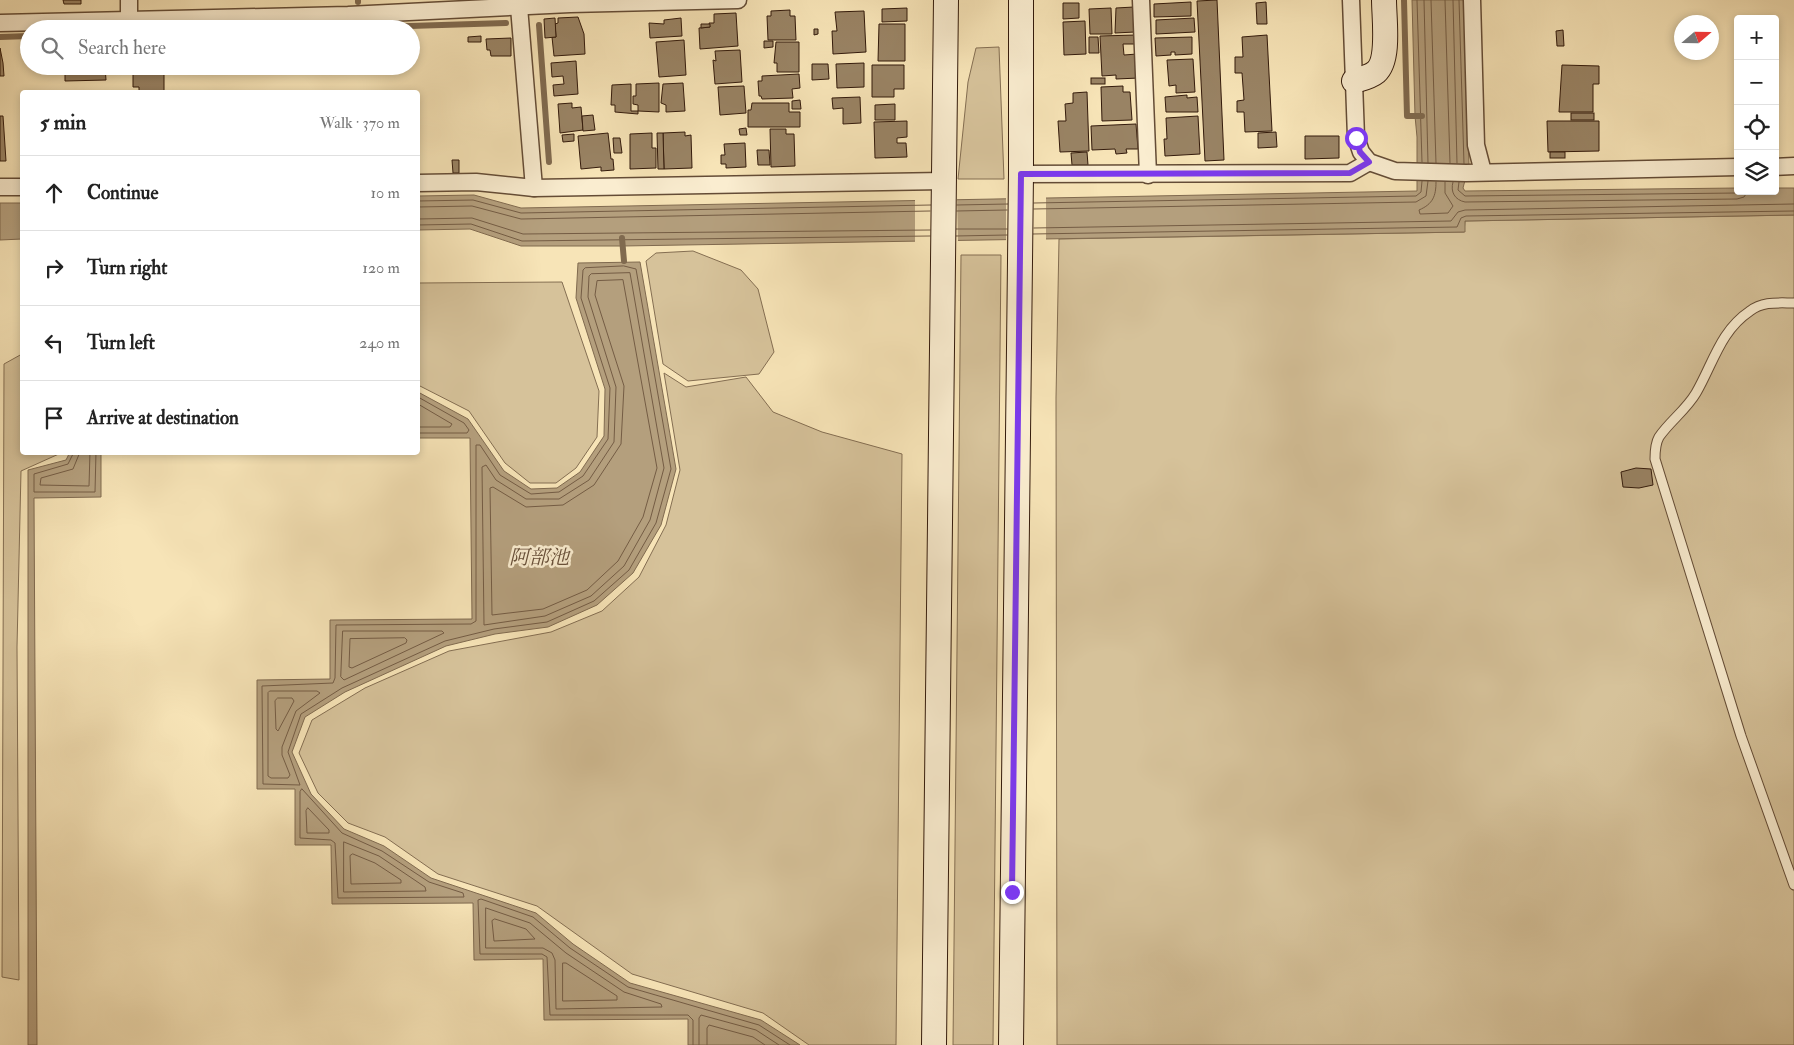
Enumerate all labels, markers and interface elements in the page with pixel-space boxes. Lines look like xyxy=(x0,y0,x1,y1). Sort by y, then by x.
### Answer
north arrow xyxy=(1674,15,1719,60)
map controls xyxy=(1734,15,1779,195)
button: + xyxy=(1734,15,1779,60)
search box xyxy=(20,20,420,75)
icon: search xyxy=(38,34,66,62)
text: Search here xyxy=(78,36,166,60)
button: − xyxy=(1734,60,1779,105)
button: locate xyxy=(1734,105,1779,150)
text: 5 min xyxy=(40,109,86,136)
text: Walk · 370 m xyxy=(319,113,400,133)
route start xyxy=(1345,127,1368,150)
button: layers xyxy=(1734,150,1779,195)
icon: ahead xyxy=(40,179,68,207)
text: Continue xyxy=(87,181,158,205)
text: 10 m xyxy=(370,183,400,203)
icon: right xyxy=(40,254,68,282)
text: Turn right xyxy=(87,256,167,280)
text: 120 m xyxy=(362,258,400,278)
icon: left xyxy=(40,329,68,357)
text: Turn left xyxy=(87,331,155,355)
text: 240 m xyxy=(359,333,400,353)
icon: arrive xyxy=(40,404,68,432)
text: Arrive at destination xyxy=(87,406,239,430)
water label: 阿部池 xyxy=(509,545,571,570)
route end xyxy=(1001,881,1024,904)

